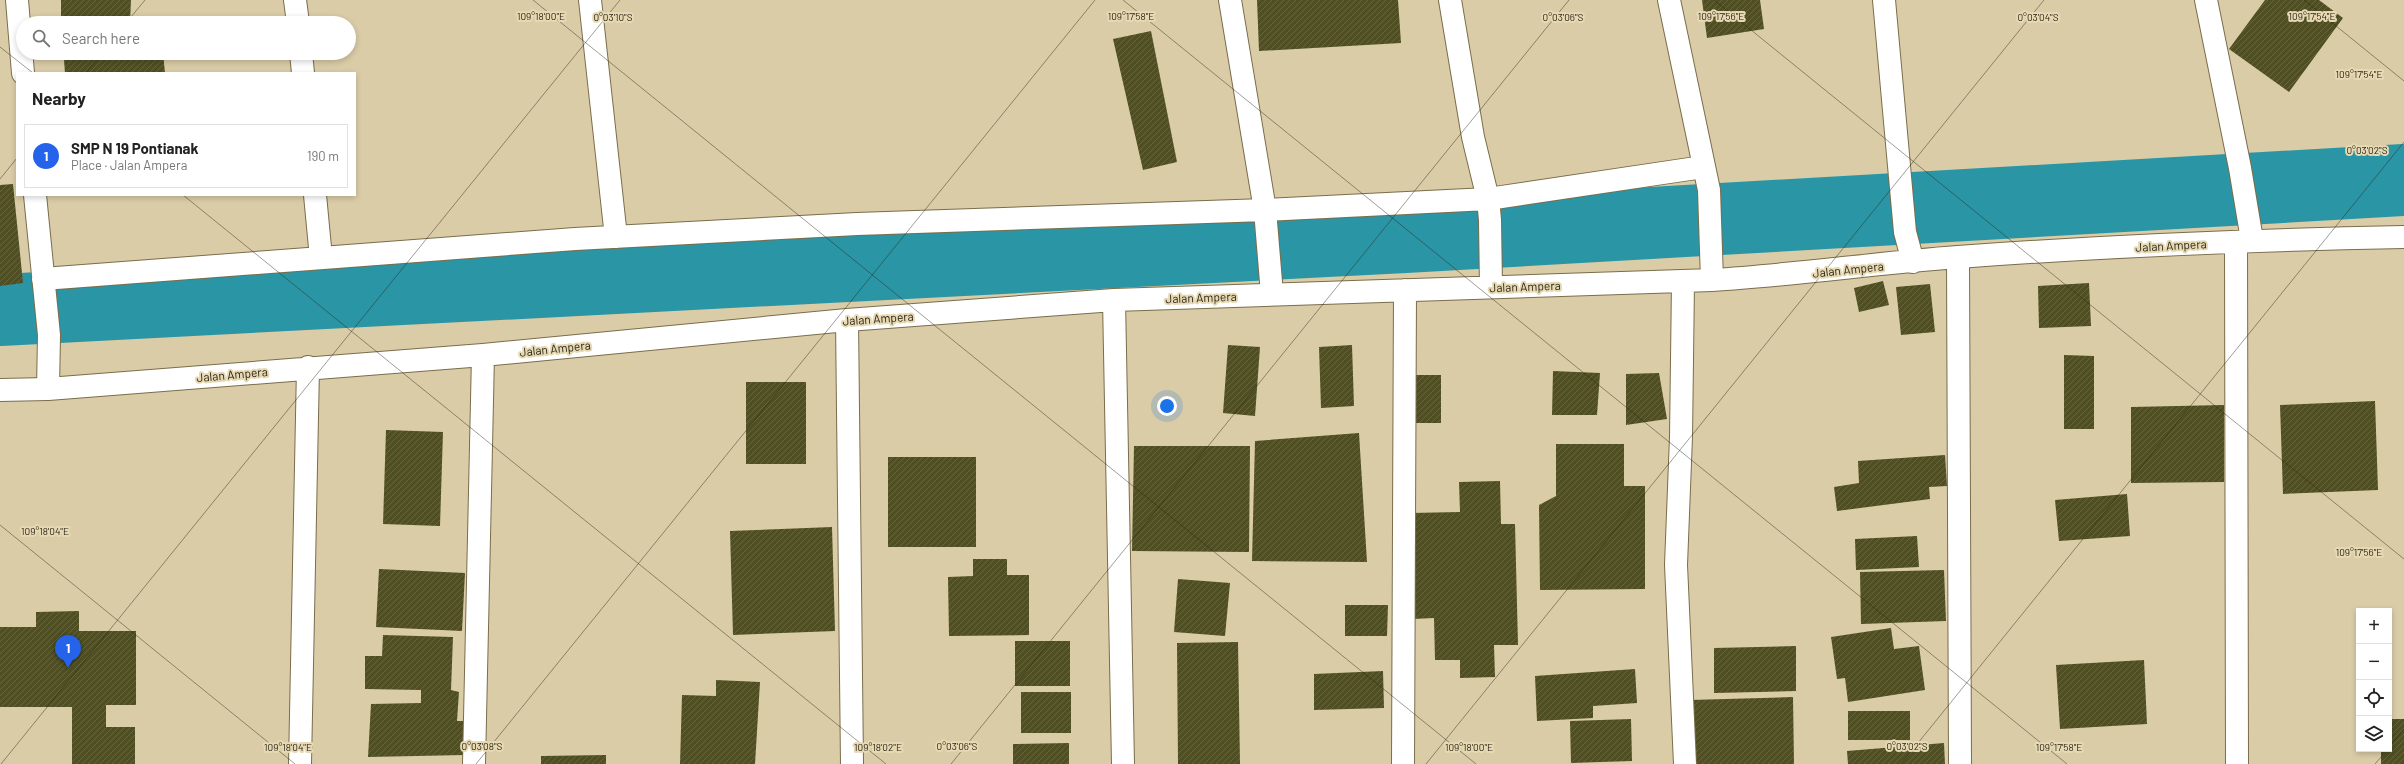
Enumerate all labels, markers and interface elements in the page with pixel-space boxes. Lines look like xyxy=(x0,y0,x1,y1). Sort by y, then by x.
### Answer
text: 109°18'00"E xyxy=(517,10,565,22)
text: 109°17'58"E xyxy=(1108,10,1154,22)
text: 109°17'56"E xyxy=(1698,10,1744,22)
text: 109°17'54"E xyxy=(2289,10,2335,22)
text: 0°03'10"S xyxy=(593,11,633,23)
text: 0°03'06"S xyxy=(1543,11,1584,23)
text: 0°03'04"S xyxy=(2017,11,2059,23)
search box xyxy=(16,16,356,60)
icon: search xyxy=(30,27,52,49)
text: Search here xyxy=(62,29,140,47)
text: 109°17'54"E xyxy=(2336,68,2382,80)
text: Nearby xyxy=(32,88,86,108)
text: SMP N 19 Pontianak xyxy=(71,139,199,157)
text: 0°03'02"S xyxy=(2346,144,2388,156)
text: 1 xyxy=(44,148,48,164)
text: 190 m xyxy=(307,148,339,164)
text: Place · Jalan Ampera xyxy=(71,157,187,173)
street label: Jalan Ampera xyxy=(2135,236,2207,254)
street label: Jalan Ampera xyxy=(1812,258,1884,280)
street label: Jalan Ampera xyxy=(1489,278,1561,294)
street label: Jalan Ampera xyxy=(1165,289,1237,305)
street label: Jalan Ampera xyxy=(842,309,914,327)
street label: Jalan Ampera xyxy=(519,337,591,359)
street label: Jalan Ampera xyxy=(196,364,268,384)
your location xyxy=(1157,396,1177,416)
text: 109°18'04"E xyxy=(21,525,69,537)
text: 109°17'56"E xyxy=(2336,546,2382,558)
map controls xyxy=(2356,608,2392,752)
button: + xyxy=(2356,608,2392,644)
pin: 1 xyxy=(55,635,81,668)
button: − xyxy=(2356,644,2392,680)
button: locate xyxy=(2356,680,2392,716)
button: layers xyxy=(2356,716,2392,752)
text: 0°03'08"S xyxy=(462,740,503,752)
text: 0°03'06"S xyxy=(937,740,978,752)
text: 0°03'02"S xyxy=(1886,740,1928,752)
text: 109°18'04"E xyxy=(264,741,312,753)
text: 109°18'02"E xyxy=(854,741,902,753)
text: 109°18'00"E xyxy=(1445,741,1493,753)
text: 109°17'58"E xyxy=(2036,741,2082,753)

